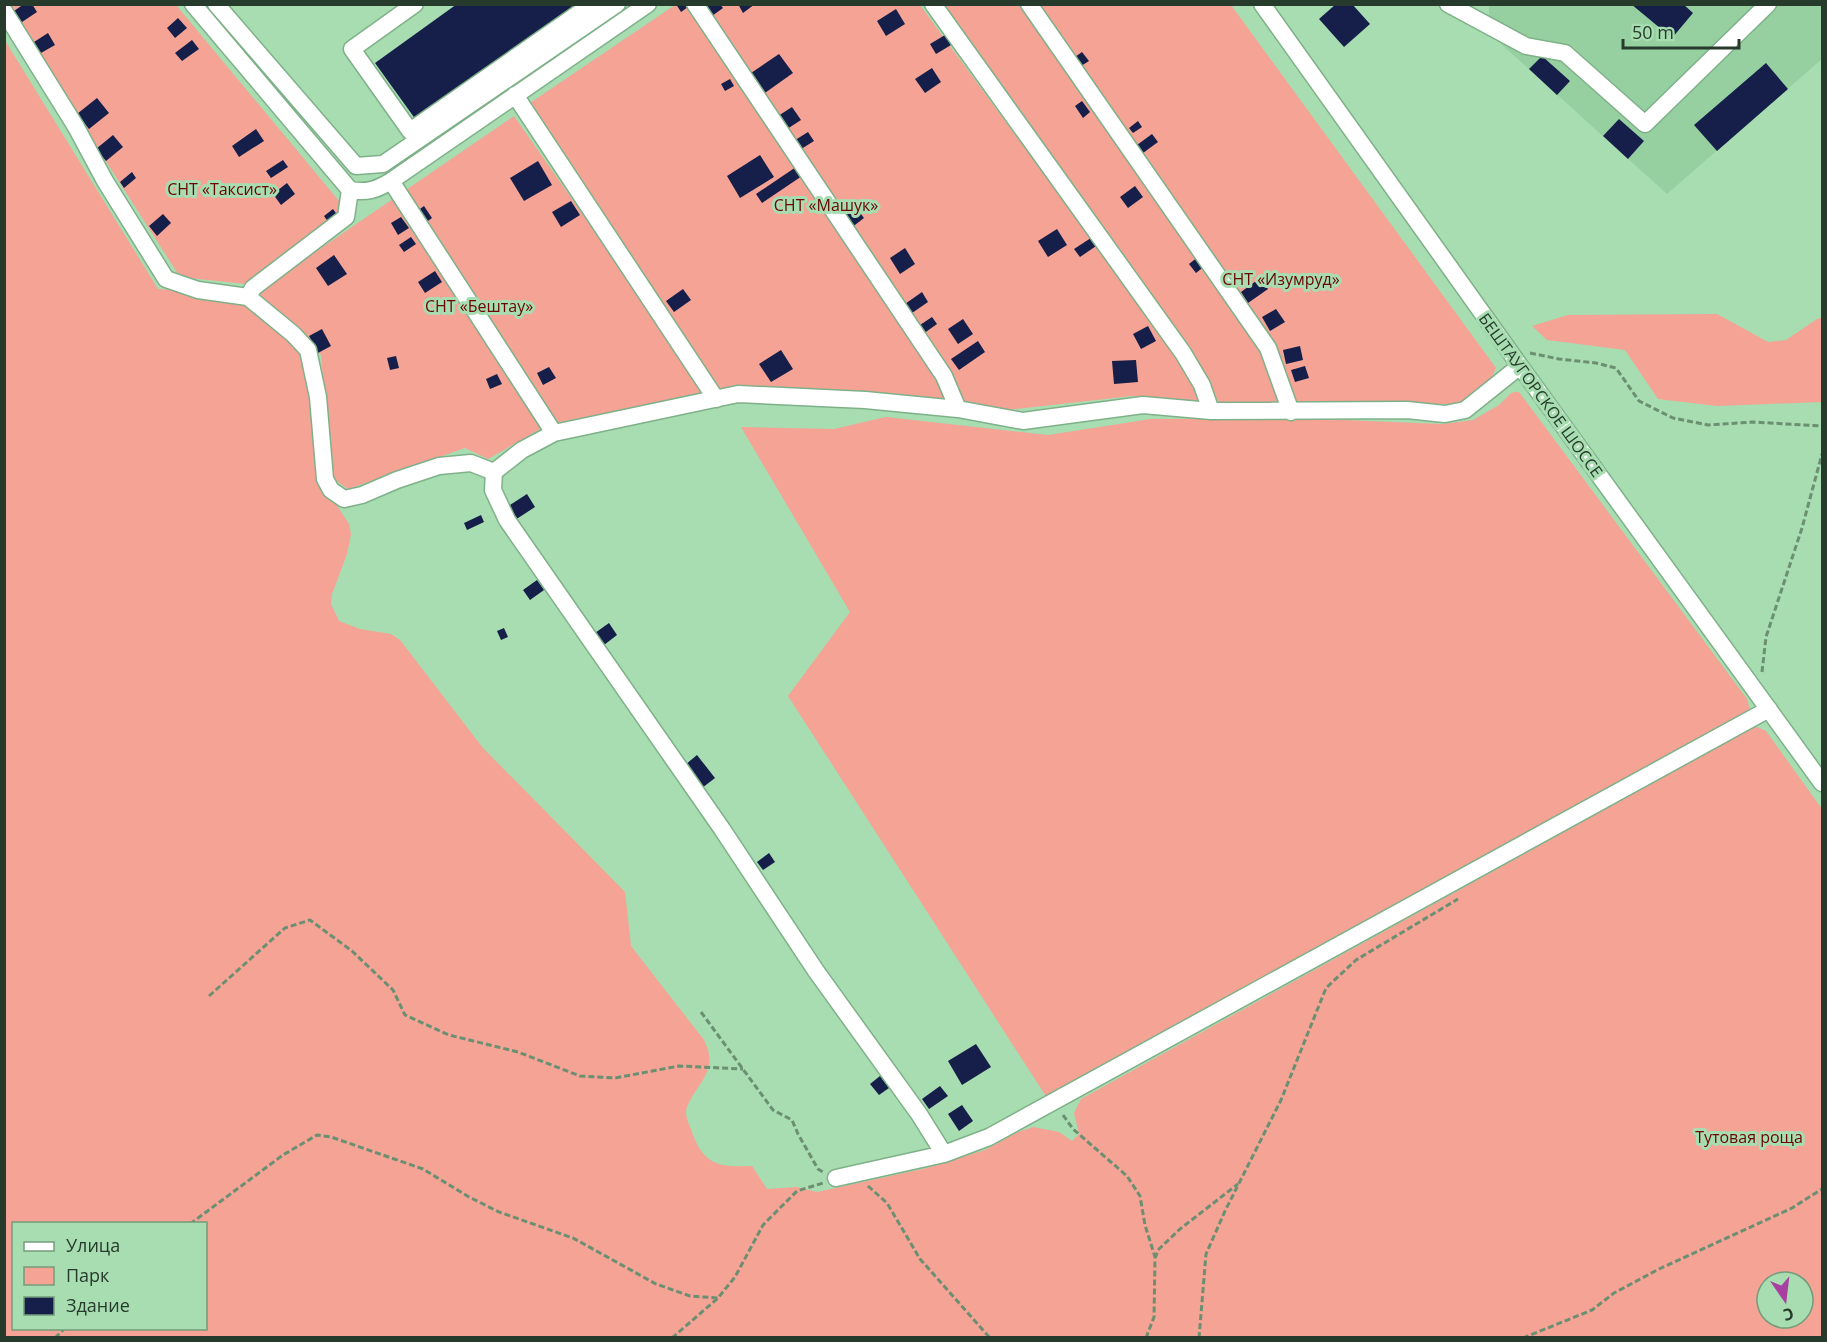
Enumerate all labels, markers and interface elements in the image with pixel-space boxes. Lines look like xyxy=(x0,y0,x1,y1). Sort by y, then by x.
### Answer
scale bar xyxy=(1623,12,1738,50)
text: 50 m xyxy=(1632,20,1674,44)
park label: СНТ «Таксист» xyxy=(167,178,277,200)
park label: СНТ «Машук» xyxy=(774,194,878,216)
park label: СНТ «Изумруд» xyxy=(1222,268,1340,290)
park label: СНТ «Бештау» xyxy=(425,295,533,317)
street label: БЕШТАУГОРСКОЕ ШОССЕ xyxy=(1474,309,1608,481)
park label: Тутовая роща xyxy=(1695,1126,1803,1148)
legend xyxy=(12,1222,207,1330)
text: Улица xyxy=(66,1233,120,1257)
text: Парк xyxy=(66,1263,110,1287)
north arrow xyxy=(1755,1270,1815,1330)
text: Здание xyxy=(66,1293,130,1317)
text: С xyxy=(1781,1303,1796,1326)

